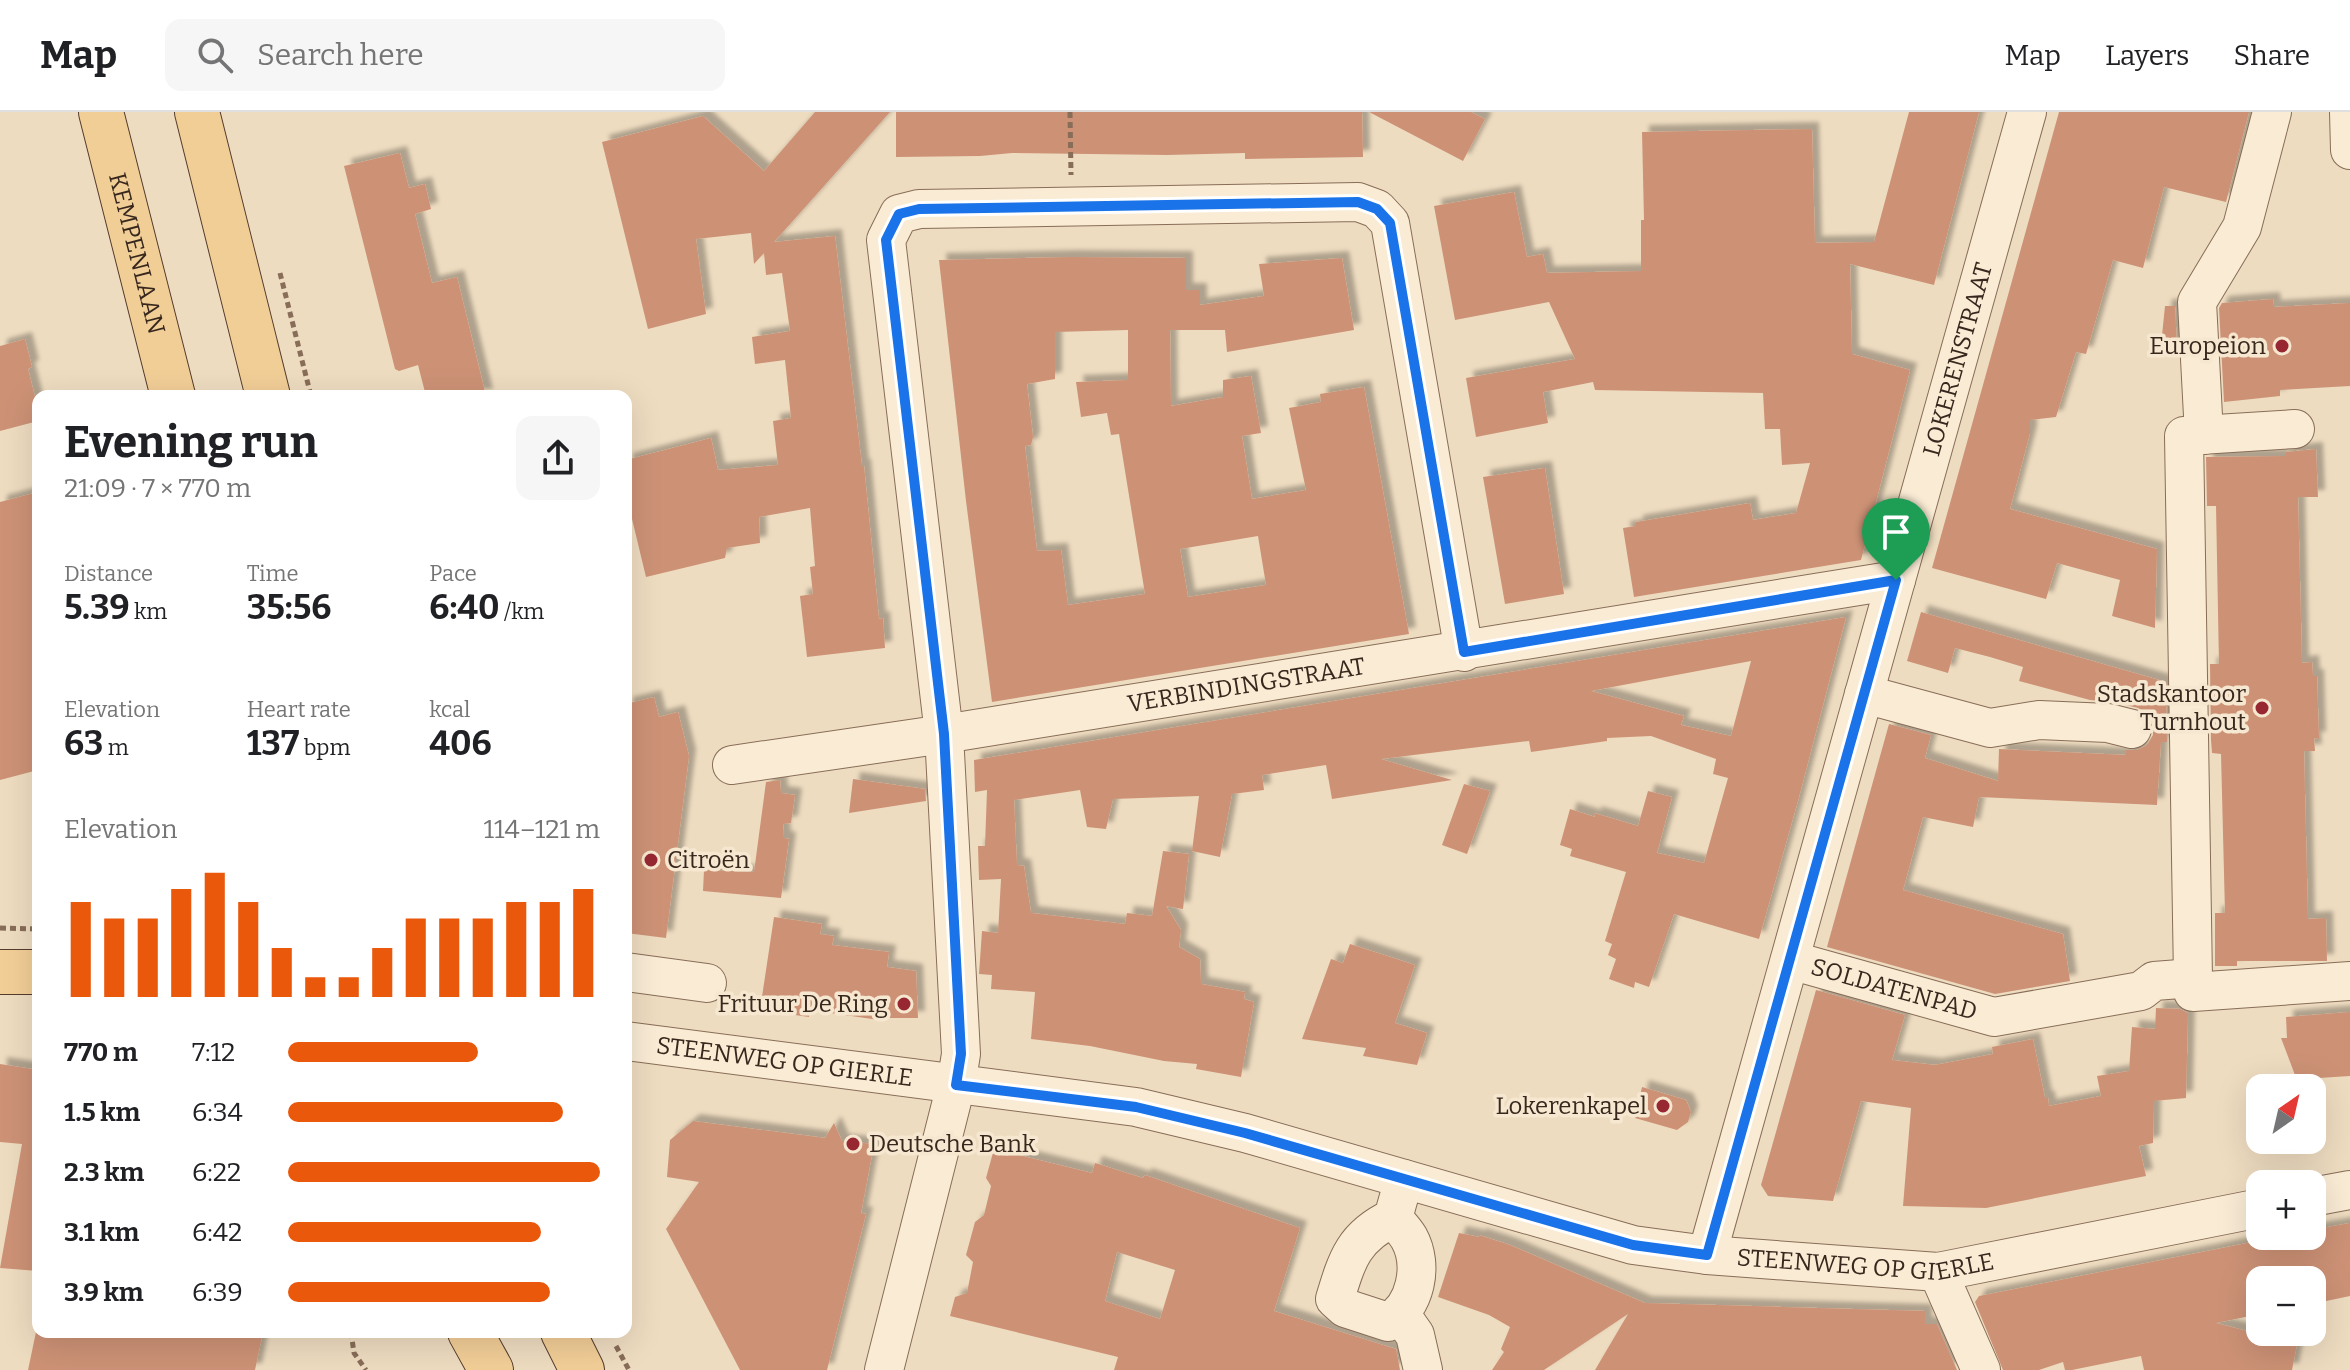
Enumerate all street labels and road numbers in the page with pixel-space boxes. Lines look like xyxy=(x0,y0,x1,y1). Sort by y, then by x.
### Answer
street label: KEMPENLAAN xyxy=(103,170,171,337)
street label: LOKERENSTRAAT xyxy=(1917,260,1998,459)
street label: VERBINDINGSTRAAT xyxy=(1125,652,1367,718)
street label: SOLDATENPAD xyxy=(1808,953,1980,1026)
street label: STEENWEG OP GIERLE xyxy=(655,1031,915,1092)
street label: STEENWEG OP GIERLE xyxy=(1736,1243,1996,1286)

